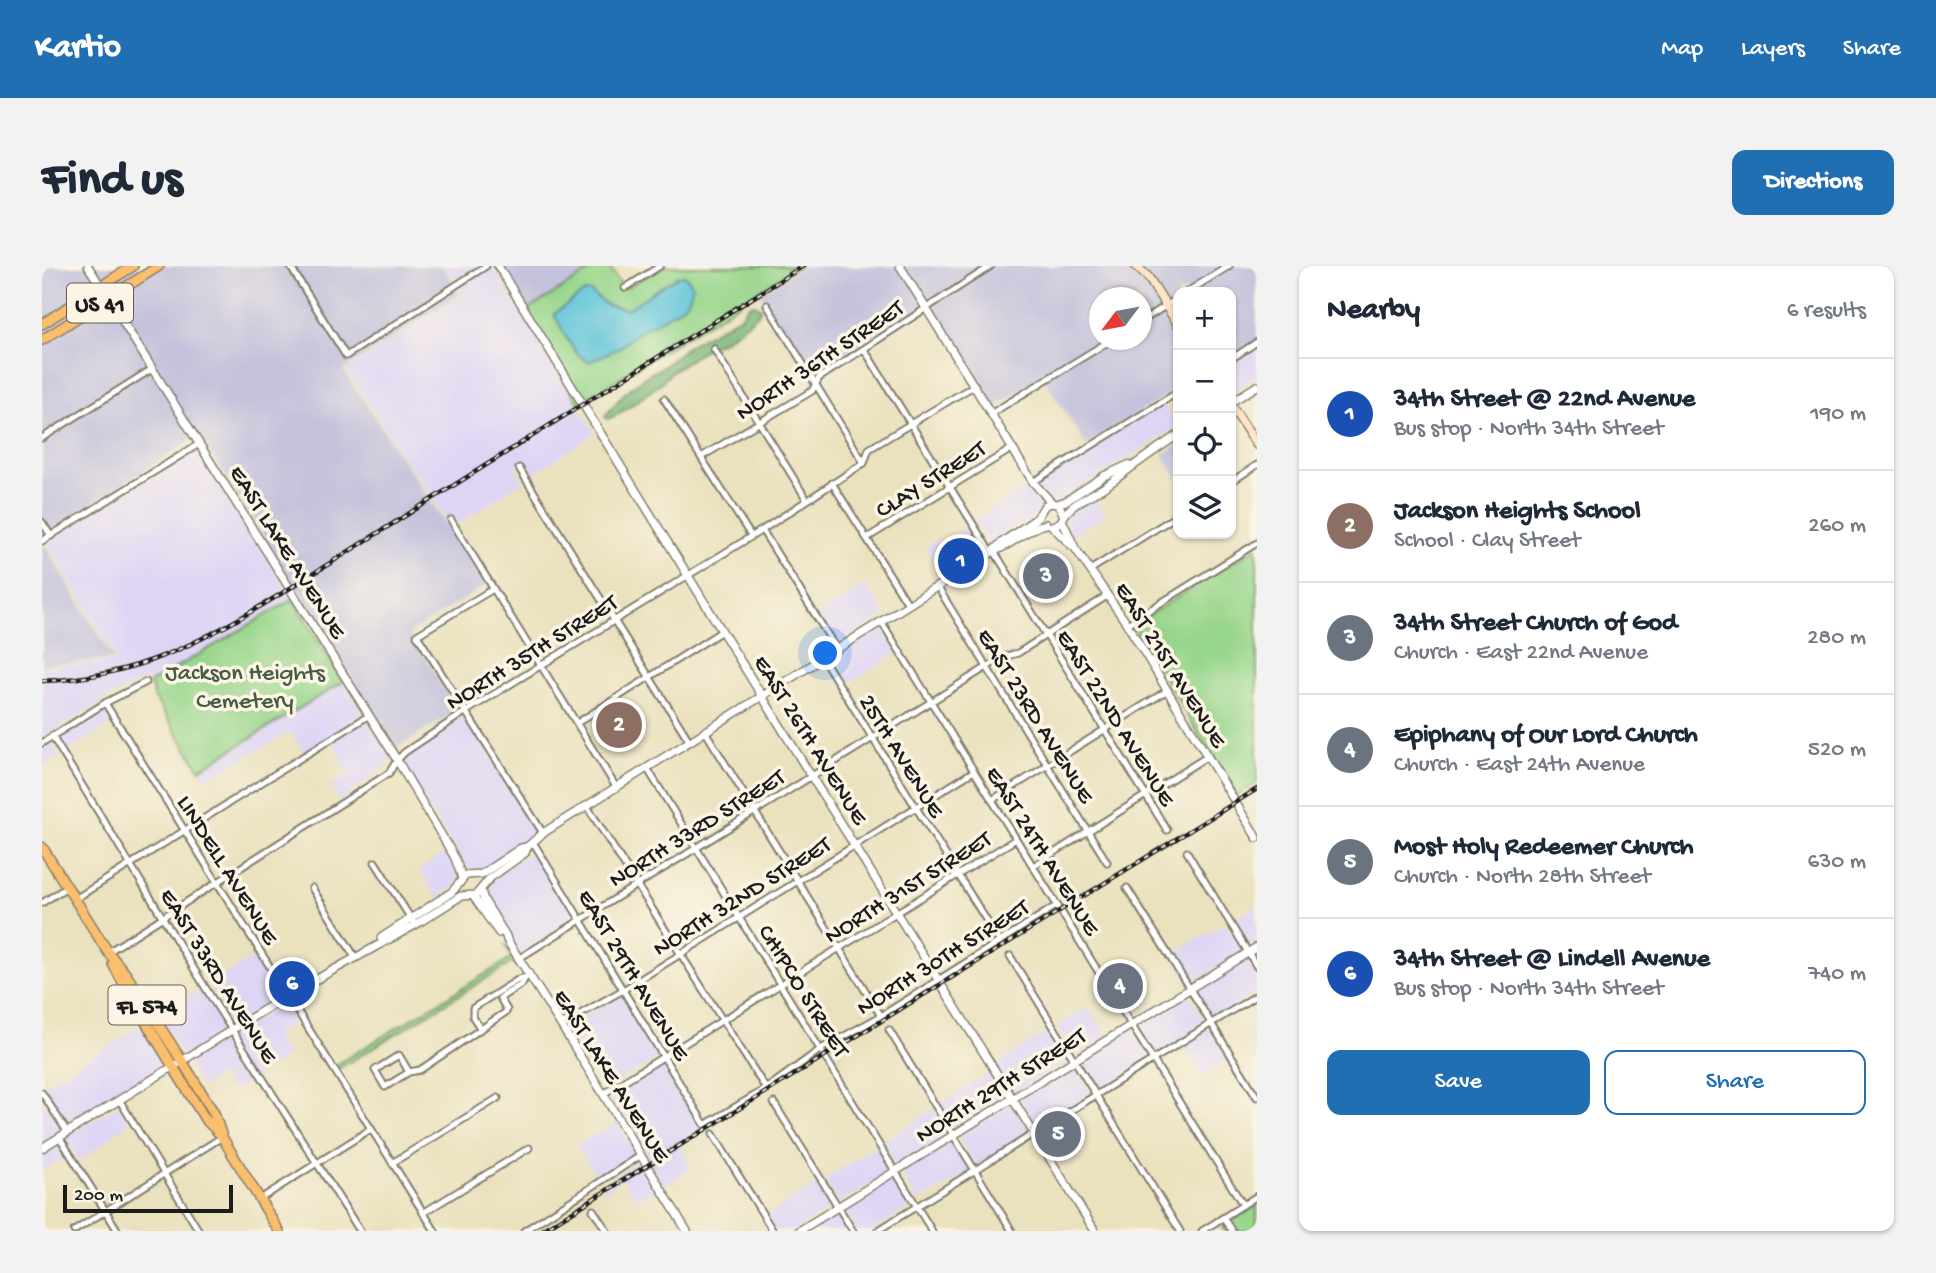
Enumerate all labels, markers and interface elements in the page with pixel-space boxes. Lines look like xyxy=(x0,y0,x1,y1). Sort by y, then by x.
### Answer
text: Kartio xyxy=(35,30,121,68)
text: Map xyxy=(1661,35,1703,64)
text: Layers xyxy=(1741,35,1805,64)
text: Share xyxy=(1843,35,1901,64)
button: Directions xyxy=(1732,150,1894,215)
text: Find us xyxy=(42,153,182,211)
road number: US 41 xyxy=(67,284,133,322)
north arrow xyxy=(1089,287,1152,350)
map controls xyxy=(1173,287,1236,539)
button: + xyxy=(1173,287,1236,350)
street label: NORTH 36TH STREET xyxy=(731,294,912,429)
text: Nearby xyxy=(1327,294,1420,329)
text: 6 results xyxy=(1787,298,1866,325)
button: − xyxy=(1173,350,1236,413)
text: 34th Street @ 22nd Avenue xyxy=(1394,385,1695,416)
text: 1 xyxy=(1345,401,1355,428)
text: 190 m xyxy=(1810,401,1866,428)
button: locate xyxy=(1173,413,1236,476)
text: Bus stop · North 34th Street xyxy=(1394,416,1663,443)
street label: CLAY STREET xyxy=(871,435,994,526)
street label: EAST LAKE AVENUE xyxy=(221,461,352,646)
button: layers xyxy=(1173,476,1236,539)
text: Jackson Heights School xyxy=(1394,497,1641,528)
text: 2 xyxy=(1344,513,1356,540)
text: 260 m xyxy=(1808,513,1866,540)
text: School · Clay Street xyxy=(1394,528,1580,555)
pin: 1 xyxy=(938,535,984,587)
pin: 3 xyxy=(1023,550,1069,602)
street label: EAST 21ST AVENUE xyxy=(1106,578,1232,755)
street label: NORTH 35TH STREET xyxy=(442,589,626,718)
text: 34th Street Church of God xyxy=(1394,609,1677,640)
street label: EAST 23RD AVENUE xyxy=(969,624,1100,810)
street label: EAST 22ND AVENUE xyxy=(1048,625,1181,813)
text: 3 xyxy=(1344,625,1356,652)
text: 280 m xyxy=(1807,625,1866,652)
your location xyxy=(808,636,842,670)
text: Church · East 22nd Avenue xyxy=(1394,640,1648,667)
street label: EAST 26TH AVENUE xyxy=(745,651,873,832)
park label: Jackson Heights Cemetery xyxy=(165,660,326,717)
street label: 25TH AVENUE xyxy=(851,690,950,825)
pin: 2 xyxy=(596,699,642,751)
text: Epiphany of Our Lord Church xyxy=(1394,721,1698,752)
text: 4 xyxy=(1345,737,1355,764)
text: 520 m xyxy=(1808,737,1866,764)
text: Church · East 24th Avenue xyxy=(1394,752,1645,779)
street label: EAST 24TH AVENUE xyxy=(977,762,1105,943)
street label: NORTH 33RD STREET xyxy=(604,763,793,896)
street label: LINDELL AVENUE xyxy=(168,791,284,952)
street label: NORTH 31ST STREET xyxy=(820,825,999,952)
street label: NORTH 32ND STREET xyxy=(648,831,839,964)
text: Most Holy Redeemer Church xyxy=(1394,833,1694,864)
text: 5 xyxy=(1344,849,1356,876)
text: 630 m xyxy=(1808,849,1866,876)
text: Church · North 28th Street xyxy=(1394,864,1651,891)
street label: EAST 33RD AVENUE xyxy=(152,884,283,1071)
street label: EAST 29TH AVENUE xyxy=(569,885,695,1068)
street label: NORTH 30TH STREET xyxy=(852,893,1037,1024)
street label: CHIPCO STREET xyxy=(750,920,855,1065)
text: 34th Street @ Lindell Avenue xyxy=(1394,945,1710,976)
pin: 6 xyxy=(269,958,315,1010)
pin: 4 xyxy=(1097,960,1143,1012)
text: 6 xyxy=(1344,961,1356,988)
text: 740 m xyxy=(1808,961,1866,988)
text: Bus stop · North 34th Street xyxy=(1394,976,1663,1003)
street label: EAST LAKE AVENUE xyxy=(545,985,676,1170)
road number: FL 574 xyxy=(108,986,186,1024)
street label: NORTH 29TH STREET xyxy=(911,1022,1094,1151)
button: Save xyxy=(1327,1050,1590,1115)
button: Share xyxy=(1604,1050,1866,1115)
pin: 5 xyxy=(1035,1108,1081,1160)
scale bar xyxy=(63,1182,233,1214)
text: 200 m xyxy=(74,1185,123,1208)

